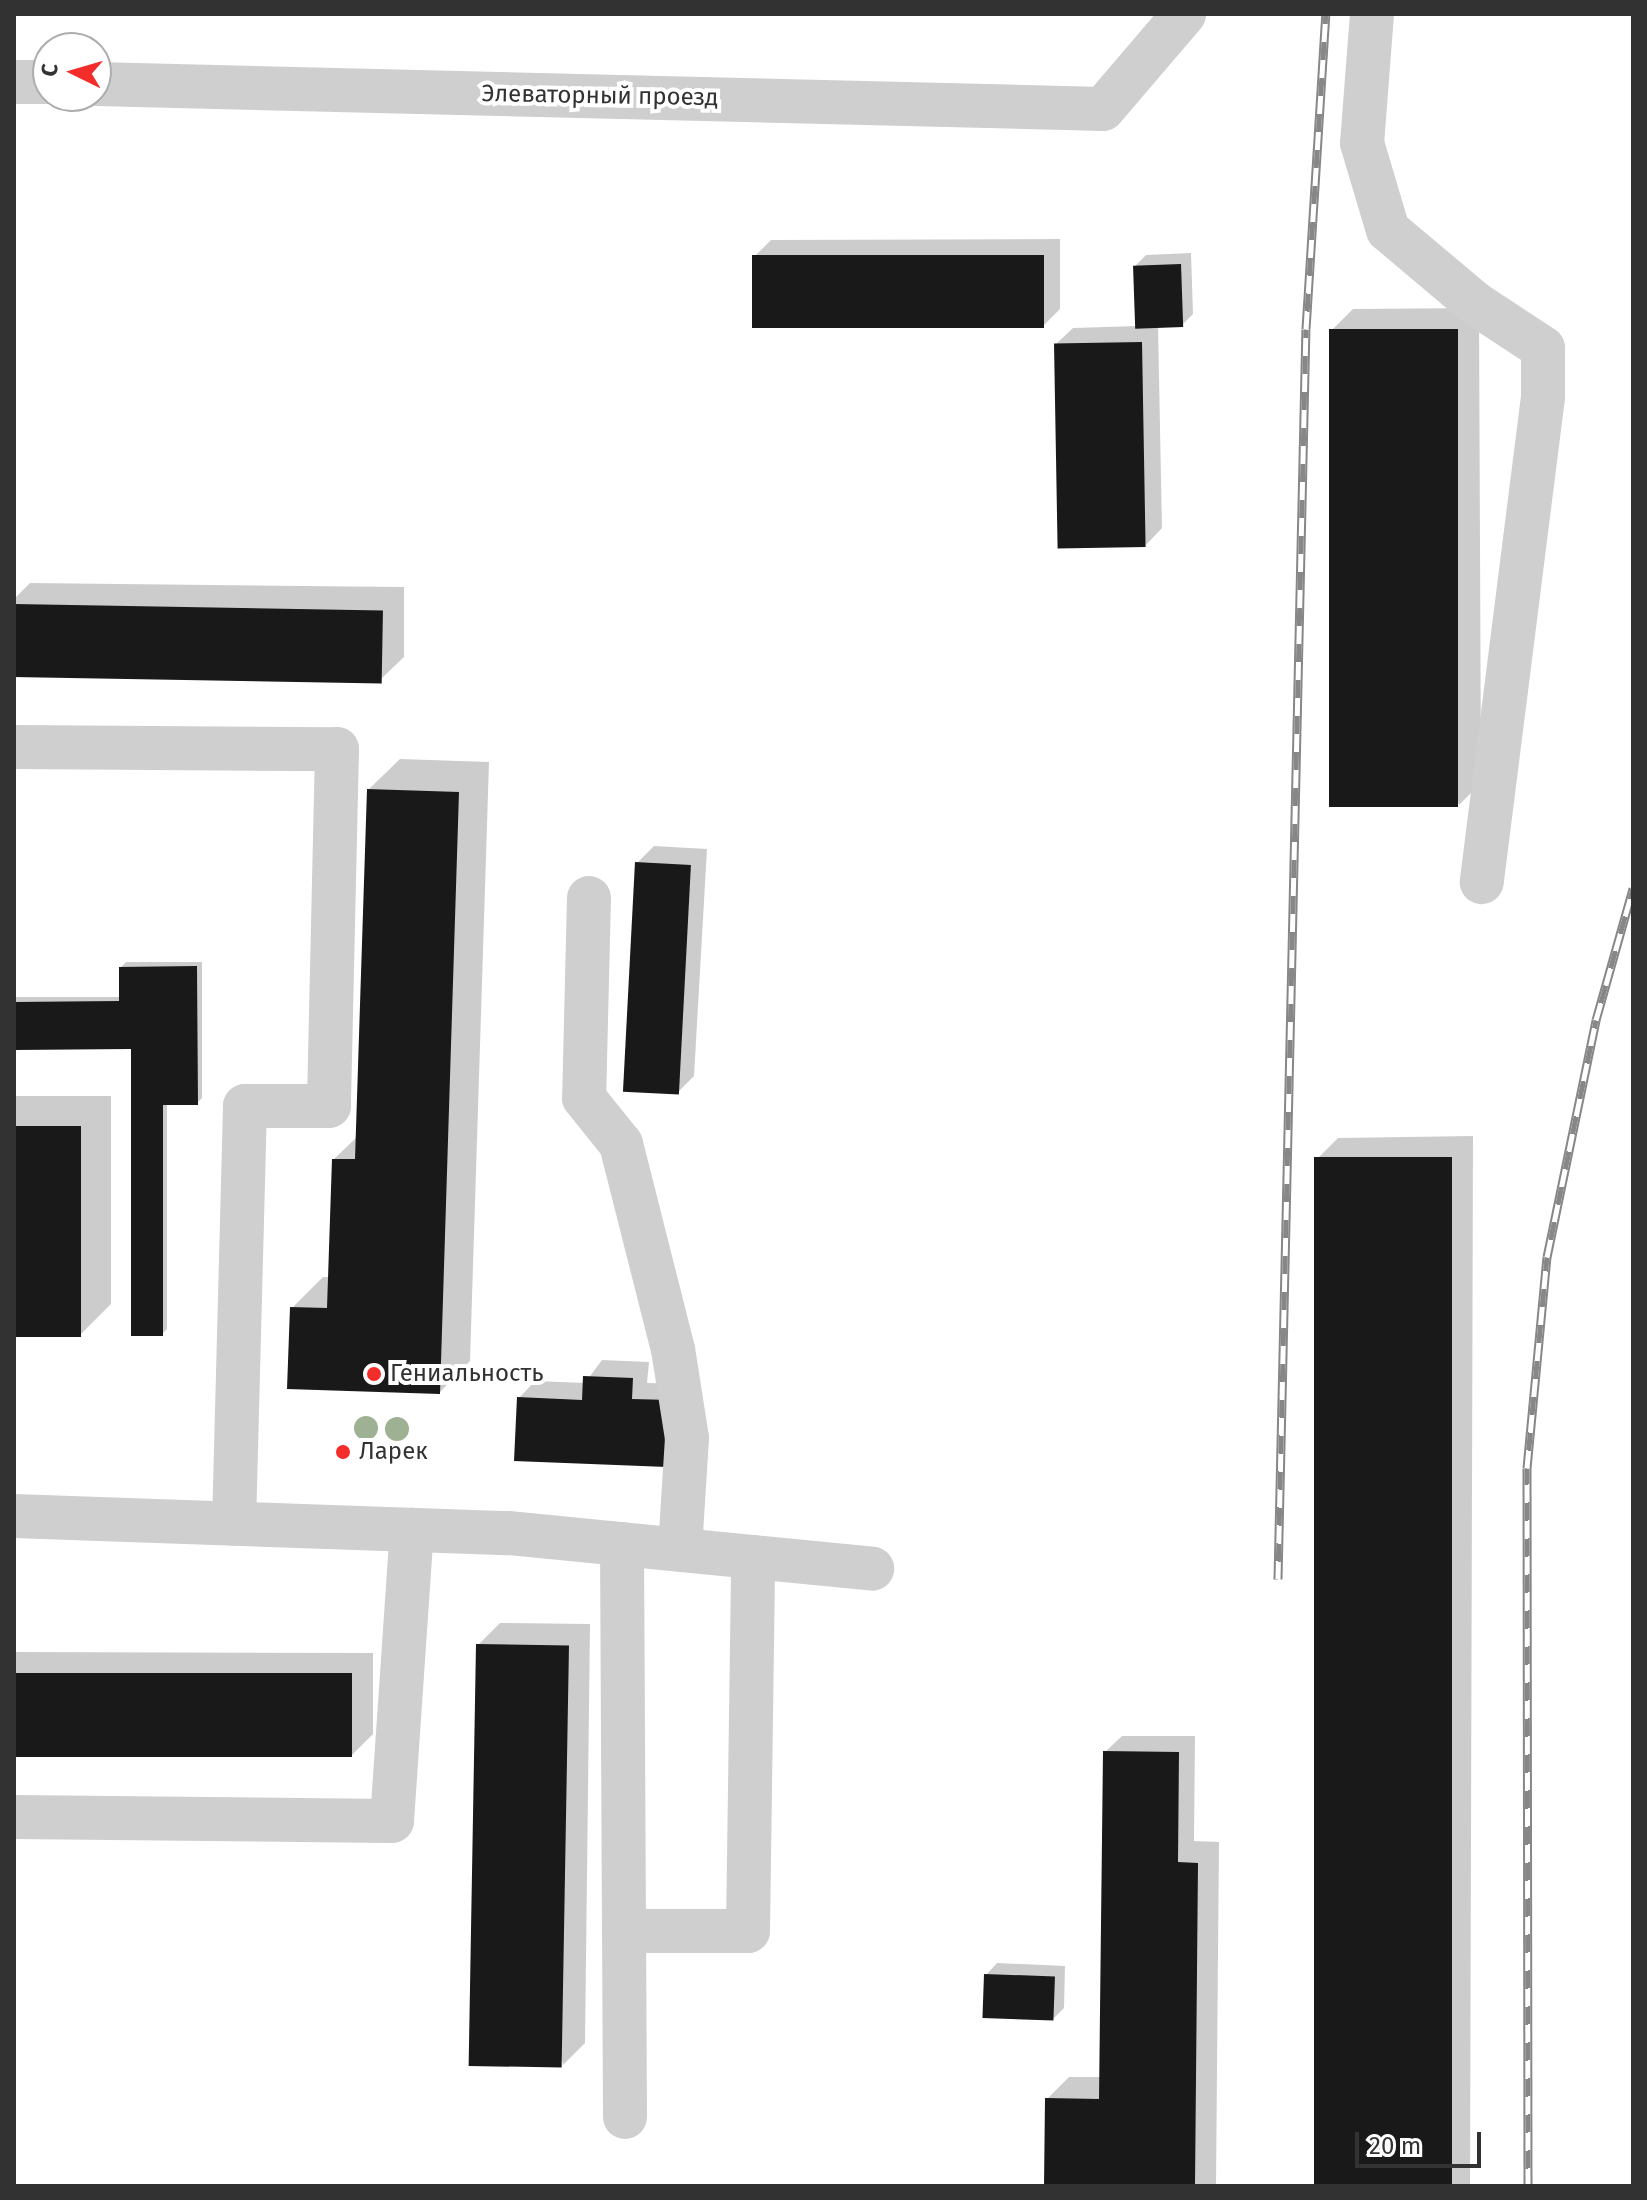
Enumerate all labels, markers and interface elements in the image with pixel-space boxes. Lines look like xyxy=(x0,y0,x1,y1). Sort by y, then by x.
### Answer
north arrow xyxy=(32,32,112,112)
text: С xyxy=(36,63,64,78)
street label: Элеваторный проезд xyxy=(481,80,719,112)
place label: Гениальность xyxy=(390,1360,544,1388)
marker: Гениальность xyxy=(365,1365,383,1383)
place label: Ларек xyxy=(359,1438,428,1466)
marker: Ларек xyxy=(334,1443,352,1461)
scale bar xyxy=(1359,2116,1485,2166)
text: 20 m xyxy=(1369,2132,1421,2160)

